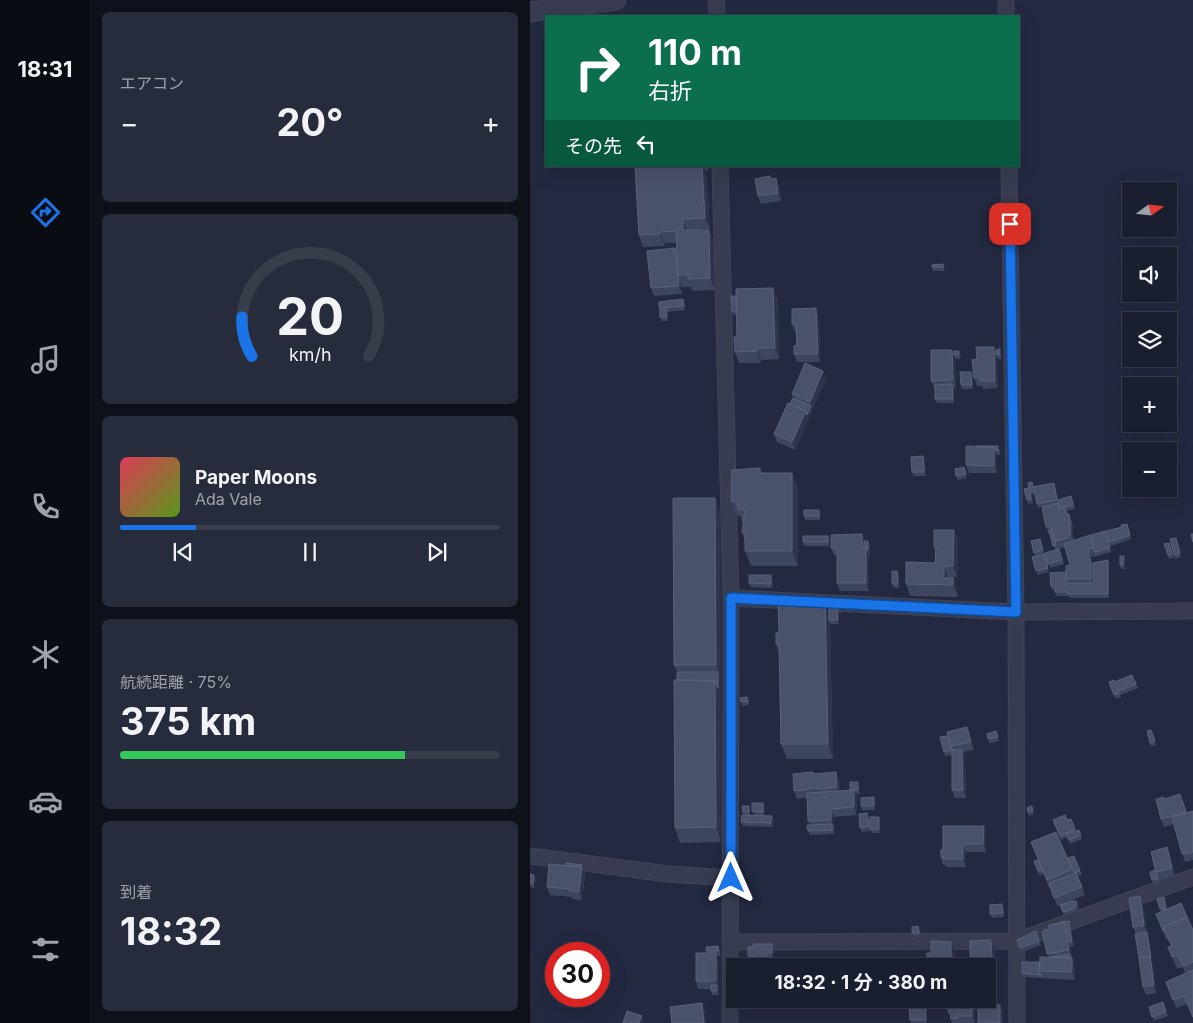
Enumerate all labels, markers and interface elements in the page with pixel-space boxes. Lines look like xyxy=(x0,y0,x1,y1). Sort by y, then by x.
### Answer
text: 110 m xyxy=(648,31,742,73)
icon: right xyxy=(565,35,630,100)
text: 18:31 xyxy=(18,56,72,82)
text: エアコン xyxy=(120,73,184,93)
text: 右折 xyxy=(648,78,692,104)
text: 20° xyxy=(276,99,344,145)
text: − xyxy=(120,106,139,140)
text: + xyxy=(481,106,500,140)
icon: left xyxy=(632,130,660,158)
text: その先 xyxy=(565,135,622,158)
north arrow xyxy=(1122,182,1178,238)
map controls xyxy=(1122,182,1177,497)
icon: directions xyxy=(28,195,63,230)
pin xyxy=(989,203,1031,245)
icon: arrive xyxy=(996,210,1024,238)
button: sound xyxy=(1122,247,1177,302)
text: 20 xyxy=(276,285,344,348)
button: layers xyxy=(1122,312,1177,367)
icon: music xyxy=(28,342,63,377)
text: km/h xyxy=(289,344,331,365)
button: + xyxy=(1122,377,1177,432)
button: − xyxy=(1122,442,1177,497)
text: Paper Moons xyxy=(195,466,317,489)
icon: phone xyxy=(28,489,63,524)
text: Ada Vale xyxy=(195,489,262,509)
icon: previous xyxy=(169,538,197,566)
icon: pause xyxy=(296,538,324,566)
icon: next xyxy=(423,538,451,566)
icon: climate xyxy=(28,637,63,672)
text: 航続距離 · 75% xyxy=(120,672,232,692)
text: 375 km xyxy=(120,698,256,744)
icon: car xyxy=(28,784,63,819)
position arrow xyxy=(704,851,756,903)
text: 到着 xyxy=(120,882,152,902)
text: 18:32 xyxy=(120,908,222,954)
icon: filters xyxy=(28,932,63,967)
speed limit sign: 30 xyxy=(545,942,610,1007)
text: 18:32 · 1 分 · 380 m xyxy=(775,971,947,994)

